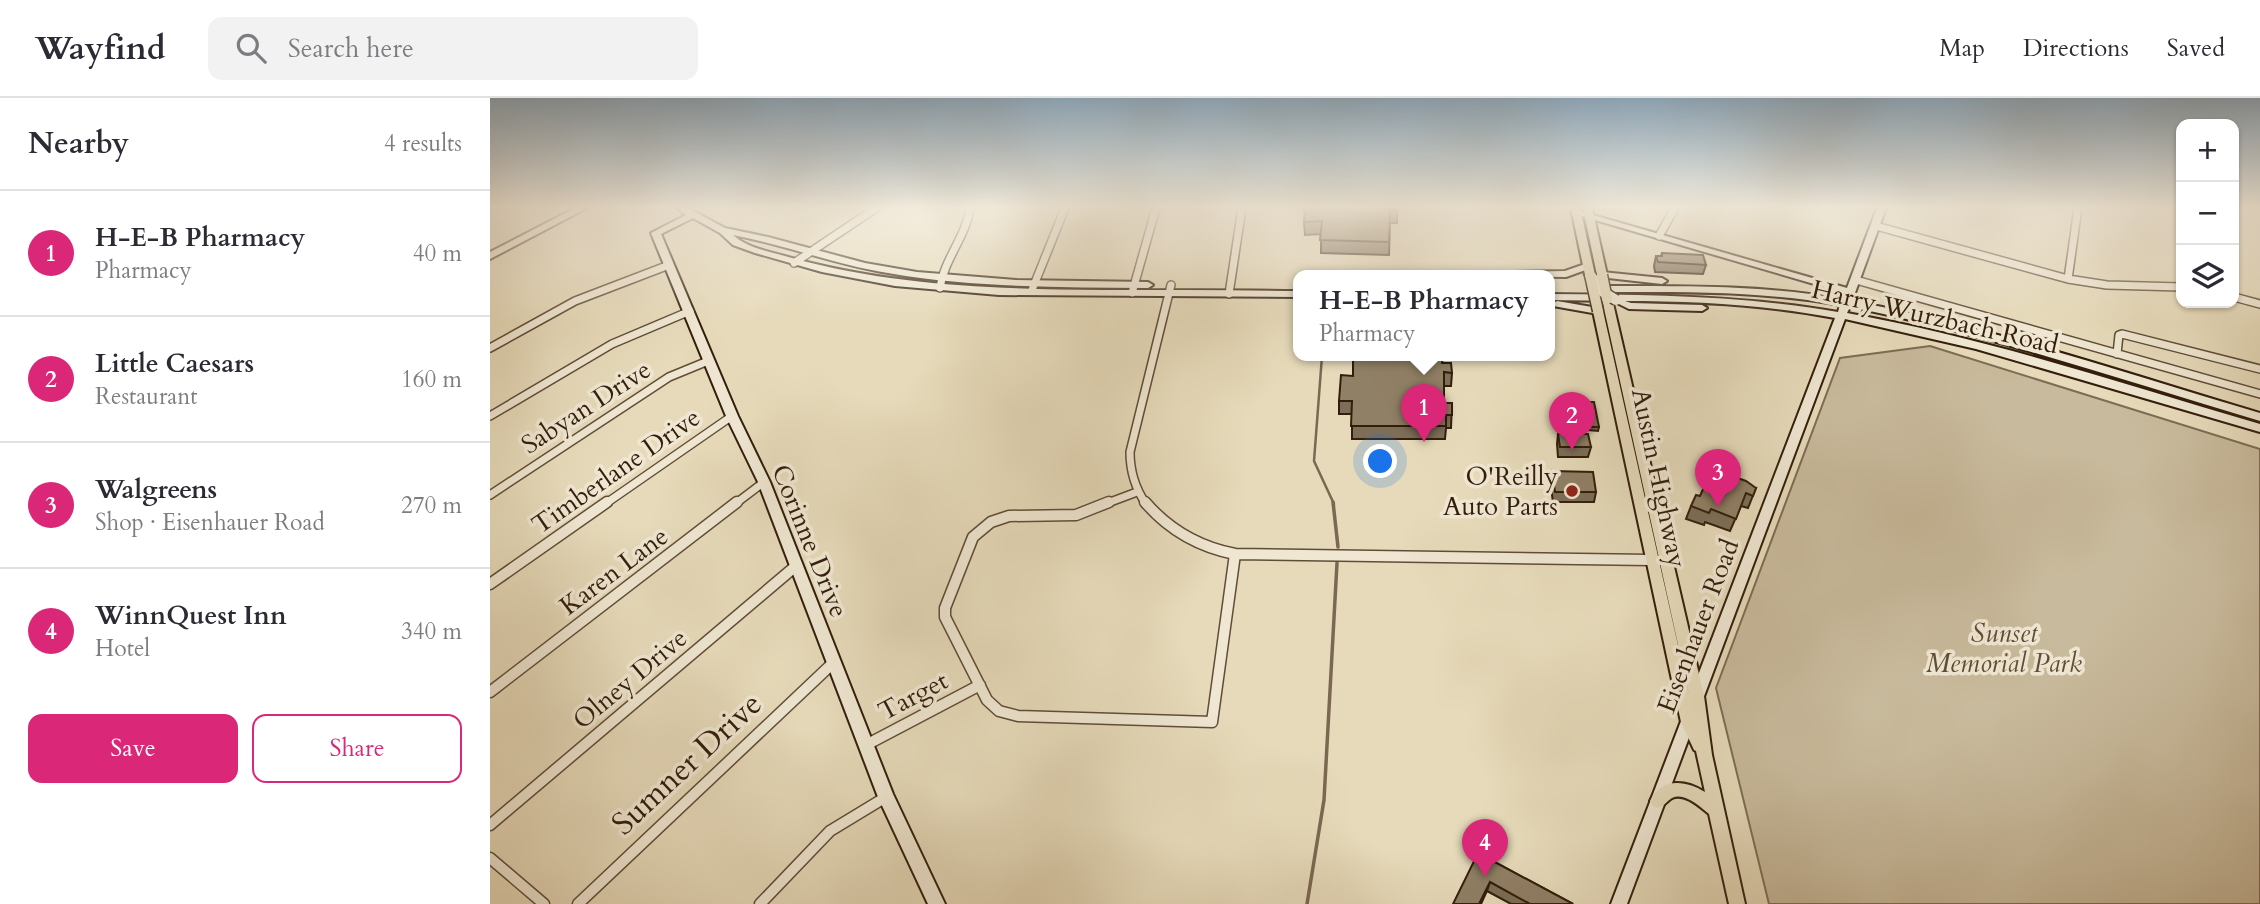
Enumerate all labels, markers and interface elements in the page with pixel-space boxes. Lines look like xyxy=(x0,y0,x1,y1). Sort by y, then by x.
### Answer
search box xyxy=(208,17,698,80)
text: Wayfind xyxy=(35,26,166,71)
icon: search xyxy=(232,29,270,67)
text: Search here xyxy=(288,31,414,66)
text: Map xyxy=(1939,32,1985,65)
text: Directions xyxy=(2023,32,2129,65)
text: Saved xyxy=(2167,32,2225,65)
map controls xyxy=(2176,119,2239,308)
button: + xyxy=(2176,119,2239,182)
text: Nearby xyxy=(28,123,129,164)
text: 4 results xyxy=(384,128,462,159)
button: − xyxy=(2176,182,2239,245)
text: H-E-B Pharmacy xyxy=(95,220,305,255)
text: 1 xyxy=(45,238,57,269)
text: 40 m xyxy=(413,238,462,269)
button: layers xyxy=(2176,245,2239,308)
text: Pharmacy xyxy=(95,255,192,286)
popup xyxy=(1293,270,1555,361)
street label: Harry Wurzbach Road xyxy=(1808,272,2062,362)
text: H-E-B Pharmacy xyxy=(1319,283,1529,318)
text: Pharmacy xyxy=(1319,318,1415,349)
text: Little Caesars xyxy=(95,346,254,381)
street label: Sabyan Drive xyxy=(514,352,658,462)
text: 2 xyxy=(45,364,57,395)
text: 160 m xyxy=(401,364,462,395)
text: Restaurant xyxy=(95,381,198,412)
pin: 1 xyxy=(1401,384,1447,442)
street label: Austin Highway xyxy=(1623,385,1695,571)
pin: 2 xyxy=(1549,392,1595,450)
street label: Timberlane Drive xyxy=(525,400,707,542)
your location xyxy=(1363,444,1397,478)
pin: 3 xyxy=(1695,449,1741,507)
street label: Corinne Drive xyxy=(763,459,857,623)
place label: O'Reilly Auto Parts xyxy=(1443,459,1558,524)
text: Walgreens xyxy=(95,472,217,507)
marker: O'Reilly Auto Parts xyxy=(1564,483,1580,499)
text: 3 xyxy=(45,490,57,521)
text: 270 m xyxy=(401,490,462,521)
text: Shop · Eisenhauer Road xyxy=(95,507,325,538)
street label: Karen Lane xyxy=(553,519,675,623)
street label: Eisenhauer Road xyxy=(1649,534,1747,718)
text: WinnQuest Inn xyxy=(95,598,287,633)
text: 4 xyxy=(45,616,57,647)
text: 340 m xyxy=(401,616,462,647)
park label: Sunset Memorial Park xyxy=(1926,616,2082,681)
street label: Olney Drive xyxy=(565,621,695,737)
text: Hotel xyxy=(95,633,150,664)
street label: Target xyxy=(872,663,954,729)
street label: Sumner Drive xyxy=(602,683,772,845)
button: Save xyxy=(28,714,238,783)
button: Share xyxy=(252,714,462,783)
pin: 4 xyxy=(1462,819,1508,877)

